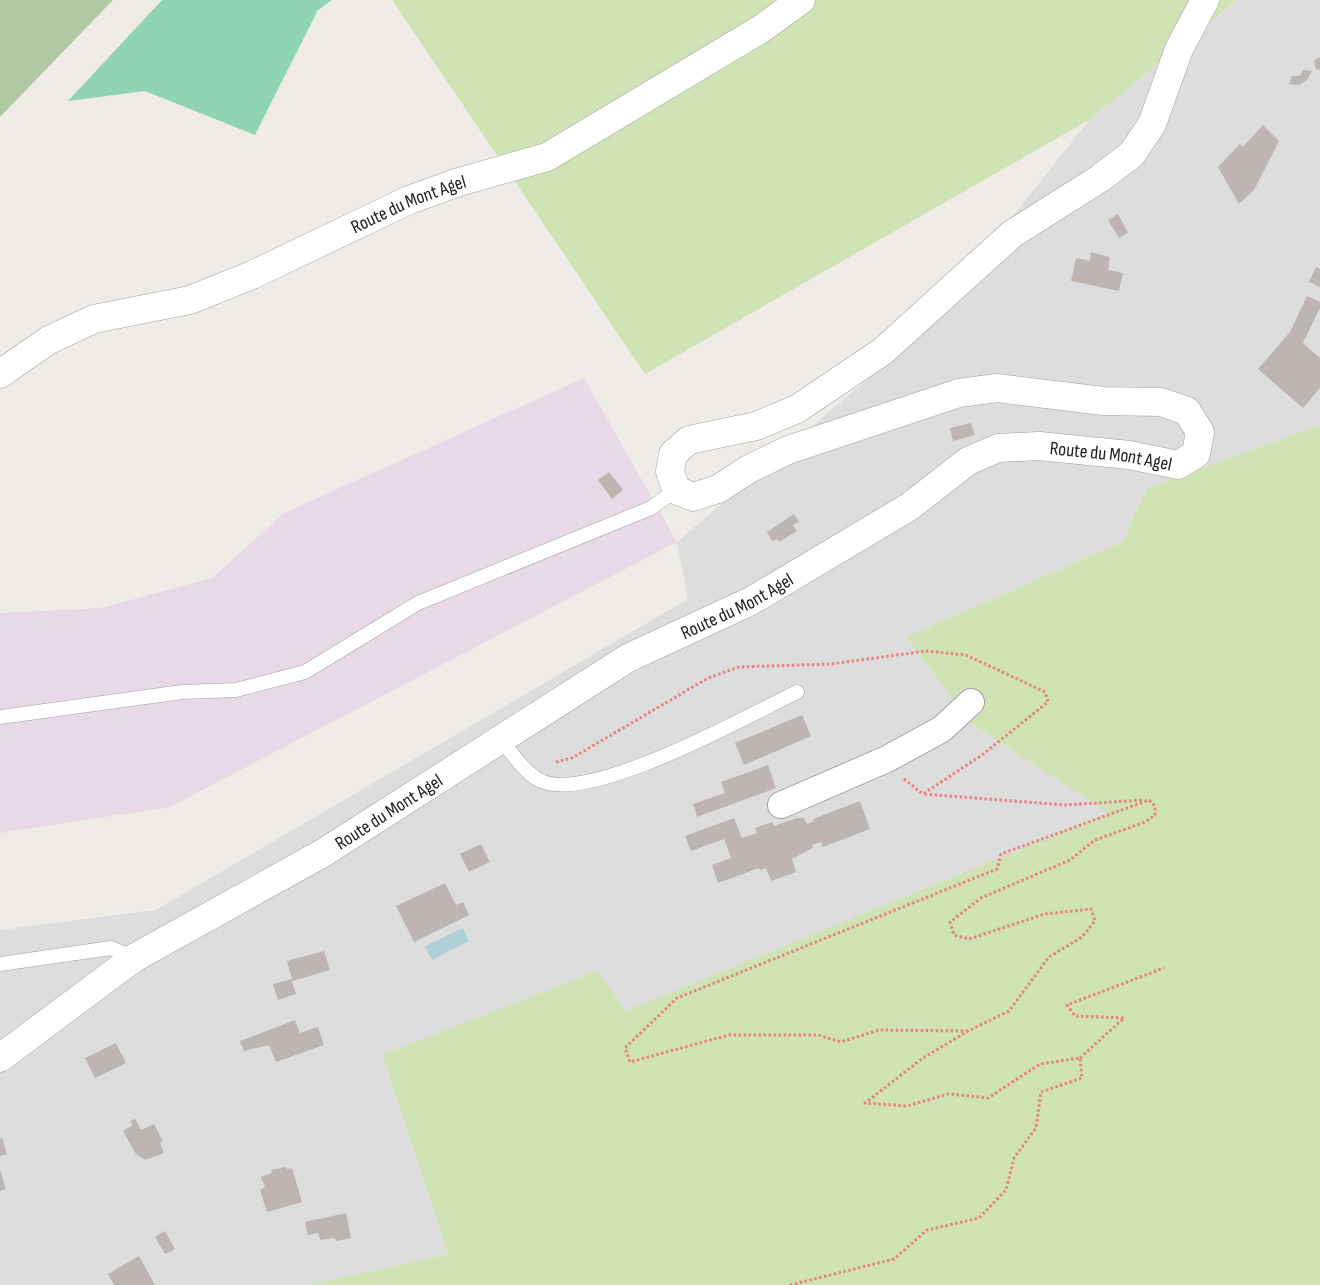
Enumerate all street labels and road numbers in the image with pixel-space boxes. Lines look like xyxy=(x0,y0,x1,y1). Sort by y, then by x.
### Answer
street label: Route du Mont Agel xyxy=(347,171,469,239)
street label: Route du Mont Agel xyxy=(1049,437,1174,476)
street label: Route du Mont Agel xyxy=(677,569,798,645)
street label: Route du Mont Agel xyxy=(331,770,447,855)

